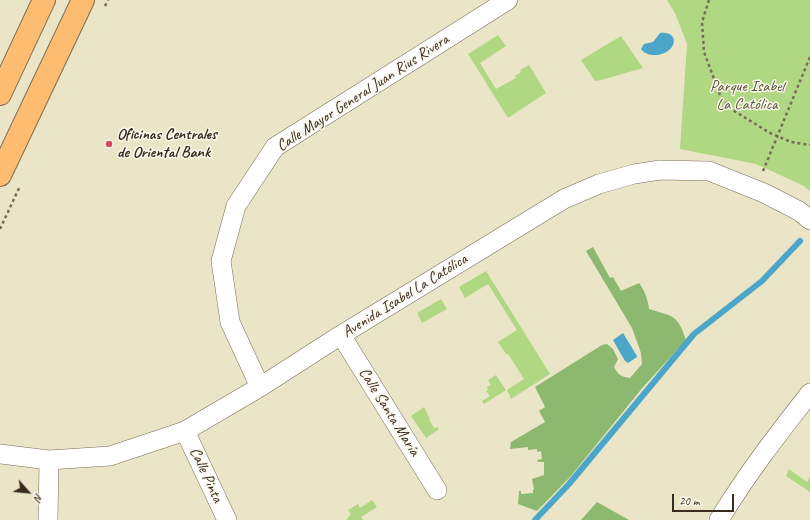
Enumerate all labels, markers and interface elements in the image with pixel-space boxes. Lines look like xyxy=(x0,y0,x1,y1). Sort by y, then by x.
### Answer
street label: Calle Mayor General Juan Rius Rivera xyxy=(273,30,453,156)
park label: Parque Isabel La Católica xyxy=(710,77,784,115)
place label: Oficinas Centrales de Oriental Bank xyxy=(117,125,216,163)
marker: Oficinas Centrales de Oriental Bank xyxy=(104,139,114,149)
street label: Avenida Isabel La Católica xyxy=(339,250,471,342)
street label: Calle Santa María xyxy=(354,364,424,460)
street label: Calle Pinta xyxy=(185,444,227,506)
north arrow xyxy=(8,472,48,512)
scale bar xyxy=(674,486,736,512)
text: N xyxy=(31,491,46,504)
text: 20 m xyxy=(679,493,699,509)

